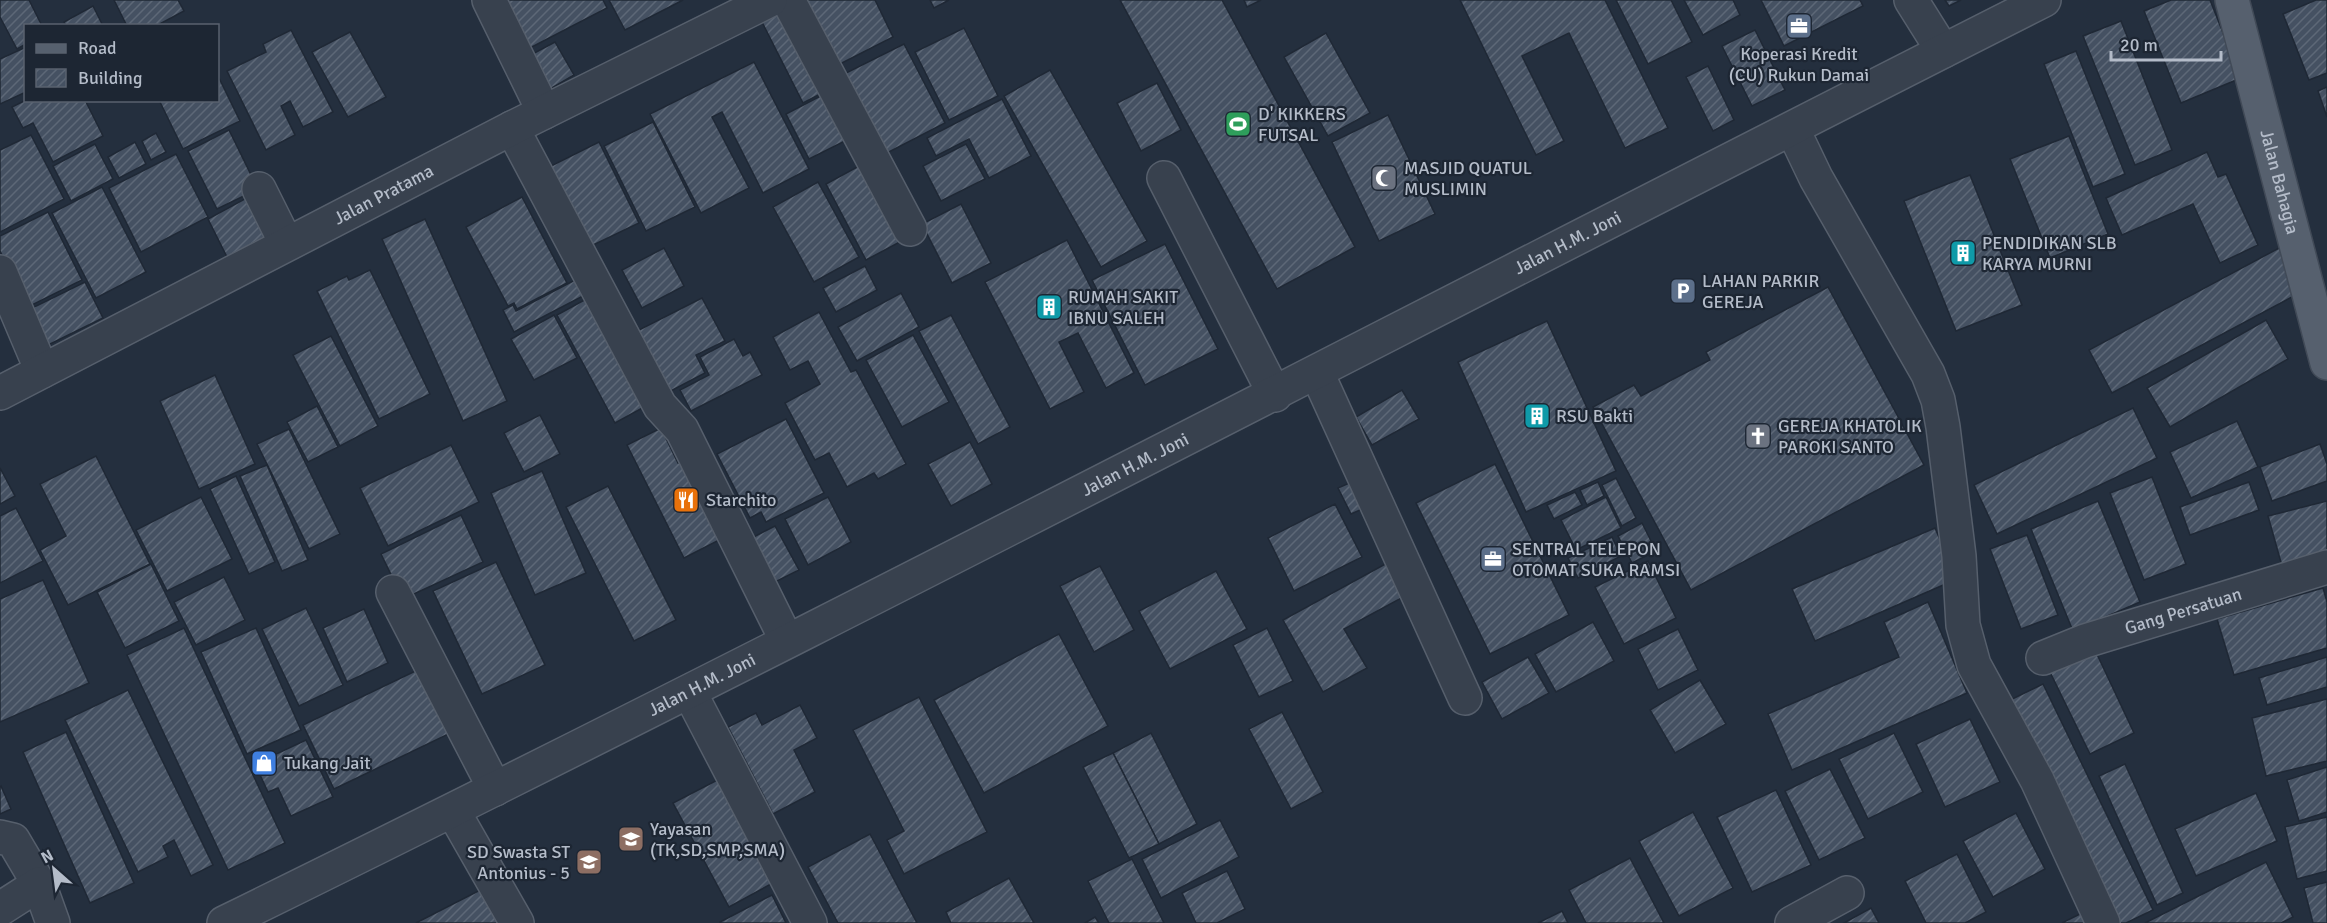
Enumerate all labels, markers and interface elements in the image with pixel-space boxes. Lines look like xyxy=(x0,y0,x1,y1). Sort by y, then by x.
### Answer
office icon: Koperasi Kredit (CU) Rukun Damai xyxy=(1784,11,1814,41)
legend xyxy=(24,24,219,102)
scale bar xyxy=(2111,24,2220,62)
text: 20 m xyxy=(2120,34,2158,56)
text: Road xyxy=(78,37,117,59)
place label: Koperasi Kredit (CU) Rukun Damai xyxy=(1729,43,1869,86)
text: Building xyxy=(78,67,142,89)
place label: D' KIKKERS FUTSAL xyxy=(1258,103,1346,146)
sports icon: D' KIKKERS FUTSAL xyxy=(1223,109,1253,139)
street label: Jalan Bahagia xyxy=(2255,127,2304,237)
place label: MASJID QUATUL MUSLIMIN xyxy=(1404,157,1532,200)
street label: Jalan Pratama xyxy=(330,160,437,229)
mosque icon: MASJID QUATUL MUSLIMIN xyxy=(1369,163,1399,193)
street label: Jalan H.M. Joni xyxy=(1510,206,1625,279)
place label: PENDIDIKAN SLB KARYA MURNI xyxy=(1982,232,2117,275)
building icon: PENDIDIKAN SLB KARYA MURNI xyxy=(1948,238,1978,268)
place label: LAHAN PARKIR GEREJA xyxy=(1702,270,1820,313)
parking icon: LAHAN PARKIR GEREJA xyxy=(1668,276,1698,306)
place label: RUMAH SAKIT IBNU SALEH xyxy=(1068,286,1178,329)
building icon: RUMAH SAKIT IBNU SALEH xyxy=(1034,292,1064,322)
building icon: RSU Bakti xyxy=(1522,401,1552,431)
place label: RSU Bakti xyxy=(1556,405,1633,427)
place label: GEREJA KHATOLIK PAROKI SANTO xyxy=(1778,415,1922,458)
church icon: GEREJA KHATOLIK PAROKI SANTO xyxy=(1743,421,1773,451)
street label: Jalan H.M. Joni xyxy=(1078,428,1192,501)
restaurant icon: Starchito xyxy=(671,485,701,515)
place label: Starchito xyxy=(706,489,776,511)
place label: SENTRAL TELEPON OTOMAT SUKA RAMSI xyxy=(1512,538,1680,581)
office icon: SENTRAL TELEPON OTOMAT SUKA RAMSI xyxy=(1478,544,1508,574)
street label: Gang Persatuan xyxy=(2122,583,2244,639)
street label: Jalan H.M. Joni xyxy=(645,648,759,721)
shop icon: Tukang Jait xyxy=(249,748,279,778)
place label: Tukang Jait xyxy=(284,752,371,774)
place label: Yayasan (TK,SD,SMP,SMA) xyxy=(650,818,785,861)
school or university icon: Yayasan (TK,SD,SMP,SMA) xyxy=(616,824,646,854)
north arrow xyxy=(24,839,84,899)
place label: SD Swasta ST Antonius - 5 xyxy=(467,841,570,884)
text: N xyxy=(38,845,57,868)
school or university icon: SD Swasta ST Antonius - 5 xyxy=(574,847,604,877)

